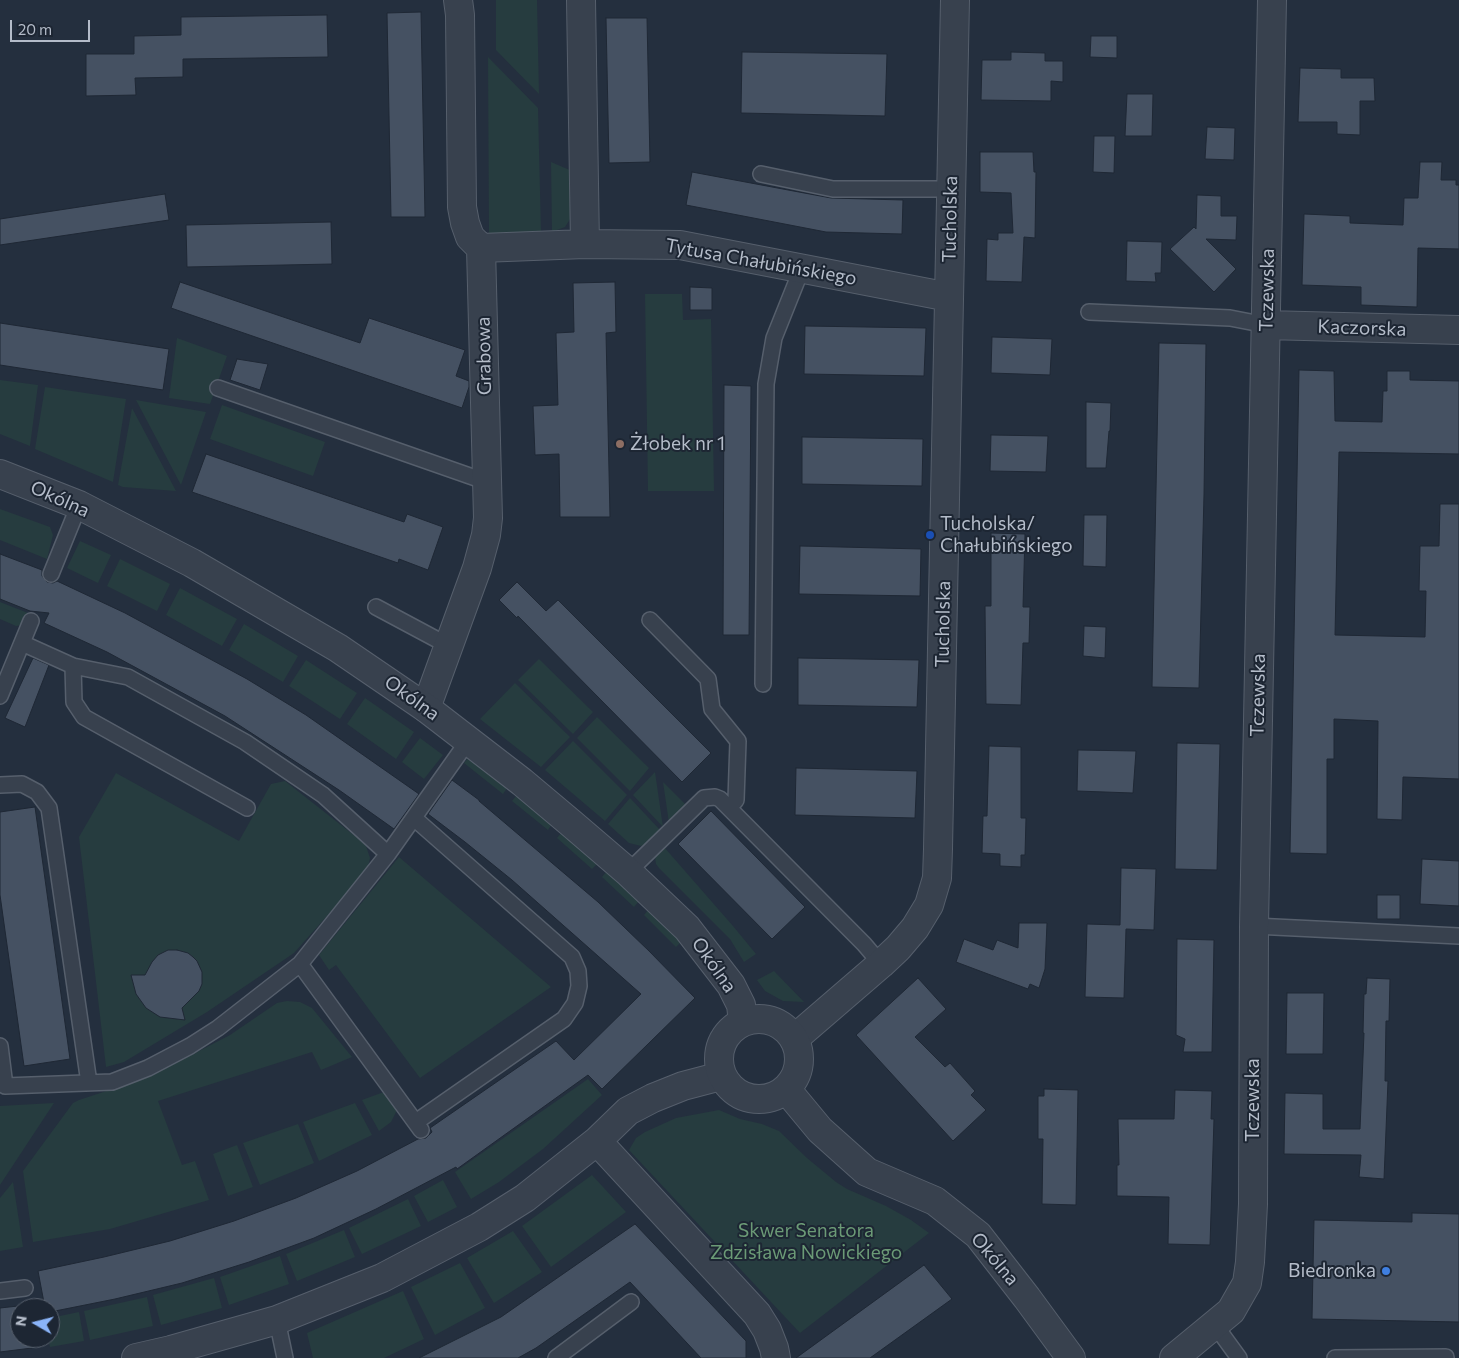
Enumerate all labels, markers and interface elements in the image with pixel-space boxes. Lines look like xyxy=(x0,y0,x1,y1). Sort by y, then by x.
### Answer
scale bar xyxy=(12,10,92,42)
text: 20 m xyxy=(18,20,52,38)
street label: Tucholska xyxy=(938,176,962,262)
street label: Tytusa Chałubińskiego xyxy=(664,234,858,290)
street label: Tczewska xyxy=(1255,248,1279,332)
street label: Kaczorska xyxy=(1317,315,1407,341)
street label: Grabowa xyxy=(472,317,496,395)
place label: Żłobek nr 1 xyxy=(630,433,725,455)
marker: Żłobek nr 1 xyxy=(614,438,626,450)
street label: Okólna xyxy=(27,476,93,522)
place label: Tucholska/ Chałubińskiego xyxy=(940,513,1072,557)
marker: Tucholska/ Chałubińskiego xyxy=(924,529,936,541)
street label: Tucholska xyxy=(931,581,955,667)
street label: Tczewska xyxy=(1246,653,1270,737)
street label: Okólna xyxy=(380,670,444,726)
street label: Okólna xyxy=(687,933,741,997)
street label: Tczewska xyxy=(1242,1058,1264,1142)
park label: Skwer Senatora Zdzisława Nowickiego xyxy=(710,1220,902,1264)
street label: Okólna xyxy=(966,1228,1024,1290)
place label: Biedronka xyxy=(1288,1260,1376,1282)
marker: Biedronka xyxy=(1380,1265,1392,1277)
north arrow xyxy=(10,1298,60,1348)
text: N xyxy=(11,1315,30,1327)

